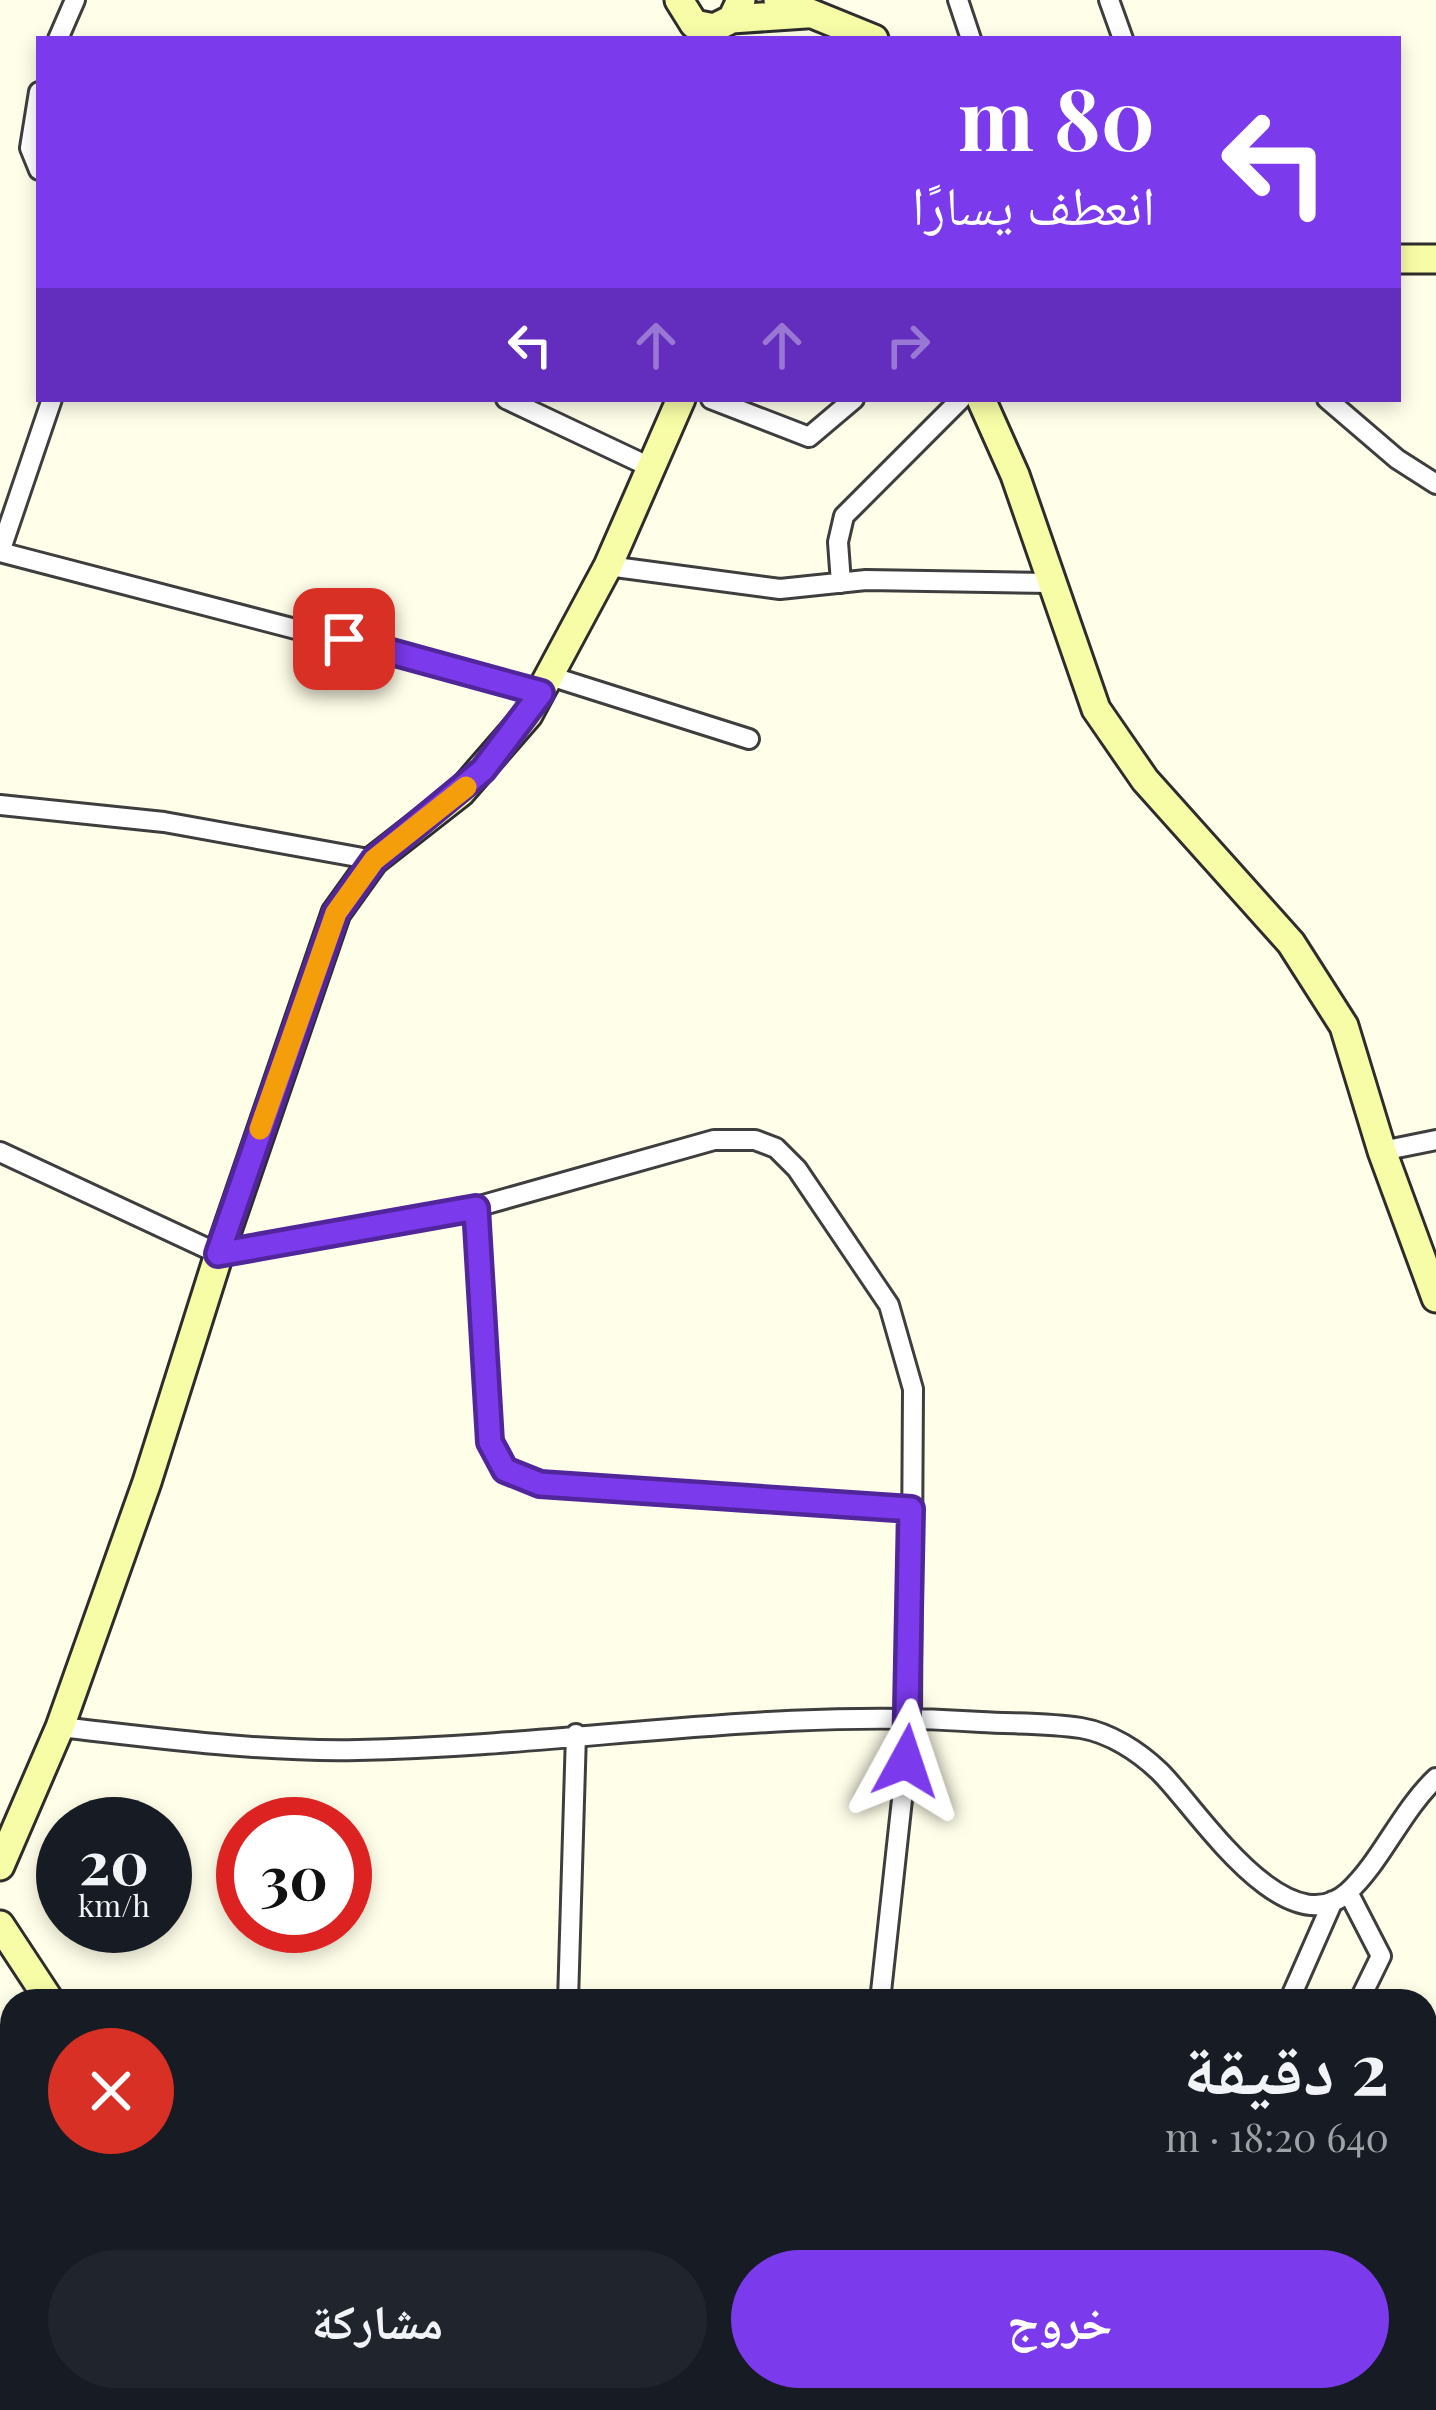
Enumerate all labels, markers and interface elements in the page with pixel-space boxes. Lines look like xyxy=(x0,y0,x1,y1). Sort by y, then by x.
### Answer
text: 80 m xyxy=(958,60,1155,172)
icon: left xyxy=(1197,84,1353,240)
text: انعطف يسارًا xyxy=(912,167,1155,239)
icon: left xyxy=(497,312,563,378)
icon: ahead xyxy=(623,312,689,378)
icon: ahead xyxy=(749,312,815,378)
icon: right xyxy=(875,312,941,378)
pin xyxy=(293,588,395,690)
icon: arrive xyxy=(311,606,377,672)
position arrow xyxy=(843,1698,969,1824)
speed limit sign: 30 xyxy=(216,1797,372,1953)
text: 20 xyxy=(79,1820,149,1900)
text: km/h xyxy=(78,1885,150,1925)
text: 2 دقيقة xyxy=(1183,2017,1389,2113)
button: close xyxy=(48,2028,174,2154)
text: 640 m · 18:20 xyxy=(1165,2110,1389,2162)
button: مشاركة xyxy=(48,2250,707,2388)
button: خروج xyxy=(731,2250,1389,2388)

